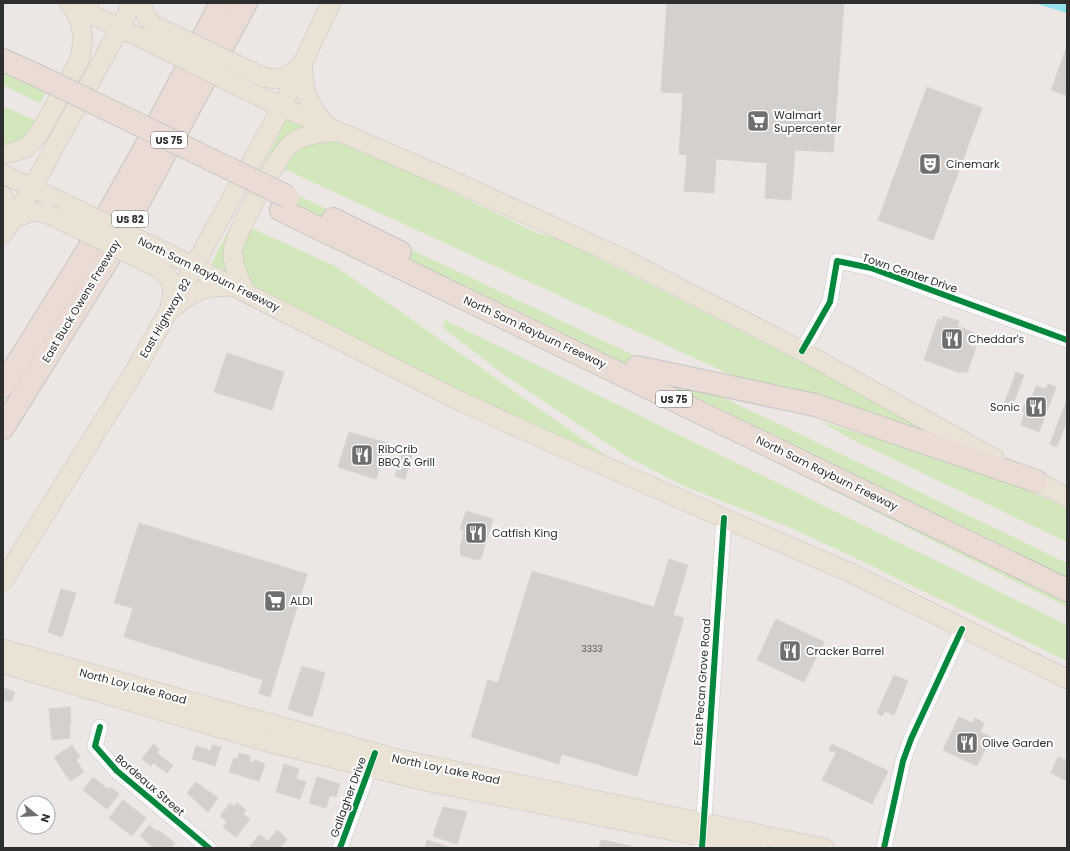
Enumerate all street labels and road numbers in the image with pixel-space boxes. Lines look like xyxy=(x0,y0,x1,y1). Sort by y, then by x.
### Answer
road number: US 75 xyxy=(151,132,187,148)
road number: US 82 xyxy=(112,211,148,227)
street label: North Sam Rayburn Freeway xyxy=(135,233,283,316)
street label: East Buck Owens Freeway xyxy=(38,236,125,366)
street label: Town Center Drive xyxy=(860,249,960,297)
street label: East Highway 82 xyxy=(136,275,194,361)
street label: North Sam Rayburn Freeway xyxy=(461,292,610,373)
road number: US 75 xyxy=(656,391,692,407)
street label: North Sam Rayburn Freeway xyxy=(753,432,901,515)
street label: East Pecan Grove Road xyxy=(690,618,714,746)
street label: North Loy Lake Road xyxy=(78,664,188,708)
street label: Bordeaux Street xyxy=(112,750,188,820)
street label: North Loy Lake Road xyxy=(391,750,501,788)
street label: Gallagher Drive xyxy=(326,754,370,840)

